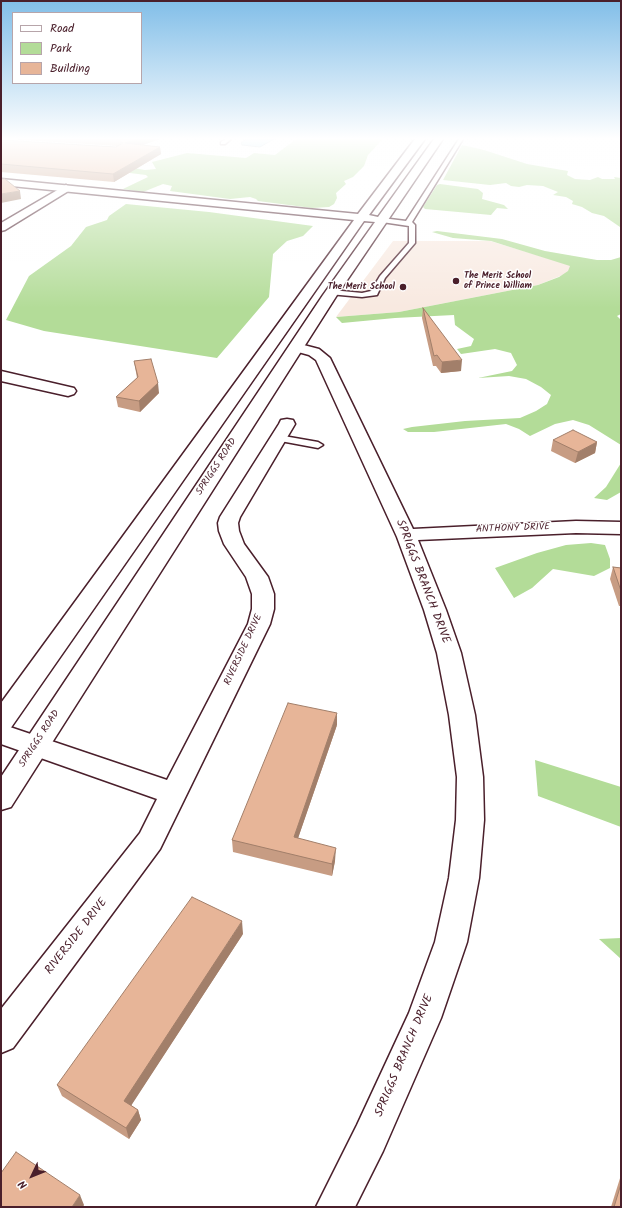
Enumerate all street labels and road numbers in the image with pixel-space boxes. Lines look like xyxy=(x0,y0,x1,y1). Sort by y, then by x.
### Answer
street label: SPRIGGS ROAD xyxy=(194,436,240,498)
street label: SPRIGGS BRANCH DRIVE xyxy=(392,518,452,646)
street label: ANTHONY DRIVE xyxy=(476,522,550,536)
street label: RIVERSIDE DRIVE xyxy=(222,612,266,688)
street label: SPRIGGS ROAD xyxy=(17,708,63,770)
street label: RIVERSIDE DRIVE xyxy=(43,896,111,978)
street label: SPRIGGS BRANCH DRIVE xyxy=(373,993,437,1119)

